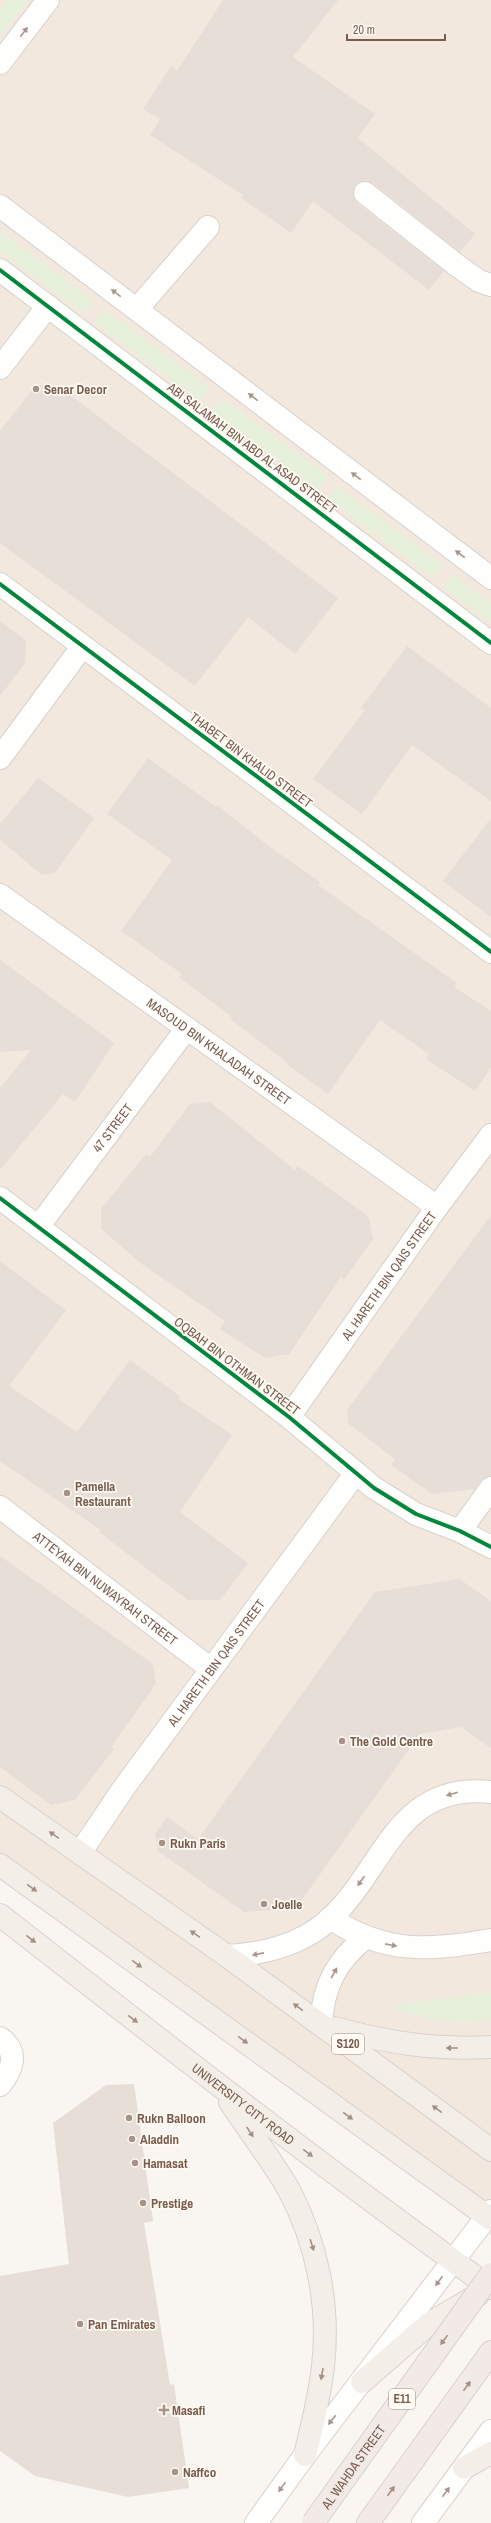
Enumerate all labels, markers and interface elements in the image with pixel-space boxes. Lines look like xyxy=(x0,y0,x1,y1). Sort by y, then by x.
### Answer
scale bar xyxy=(347,16,445,42)
text: 20 m xyxy=(353,22,375,38)
one-way arrow xyxy=(19,26,28,37)
one-way arrow xyxy=(110,289,121,298)
street label: ABI SALAMAH BIN ABD AL ASAD STREET xyxy=(163,378,340,518)
place label: Senar Decor xyxy=(44,381,108,398)
marker: Senar Decor xyxy=(31,384,41,394)
one-way arrow xyxy=(247,393,258,402)
one-way arrow xyxy=(351,472,362,480)
one-way arrow xyxy=(454,550,465,559)
street label: THABET BIN KHALID STREET xyxy=(186,708,316,812)
street label: MASOUD BIN KHALADAH STREET xyxy=(144,994,295,1109)
street label: 47 STREET xyxy=(88,1099,136,1156)
street label: AL HARETH BIN QAIS STREET xyxy=(337,1207,440,1344)
street label: OQBAH BIN OTHMAN STREET xyxy=(171,1313,304,1419)
place label: Pamella Restaurant xyxy=(75,1478,131,1510)
marker: Pamella Restaurant xyxy=(62,1488,72,1498)
street label: ATTEYAH BIN NUWAYRAH STREET xyxy=(29,1527,181,1649)
street label: AL HARETH BIN QAIS STREET xyxy=(163,1595,269,1730)
place label: The Gold Centre xyxy=(350,1733,433,1750)
marker: The Gold Centre xyxy=(337,1736,347,1746)
one-way arrow xyxy=(446,1792,459,1798)
one-way arrow xyxy=(49,1831,60,1839)
place label: Rukn Paris xyxy=(170,1835,226,1852)
marker: Rukn Paris xyxy=(157,1838,167,1848)
one-way arrow xyxy=(357,1876,365,1886)
one-way arrow xyxy=(26,1884,37,1892)
place label: Joelle xyxy=(272,1896,302,1913)
marker: Joelle xyxy=(259,1899,269,1909)
one-way arrow xyxy=(190,1930,201,1938)
one-way arrow xyxy=(25,1935,36,1944)
one-way arrow xyxy=(385,1943,397,1949)
one-way arrow xyxy=(252,1951,264,1957)
one-way arrow xyxy=(132,1960,142,1968)
one-way arrow xyxy=(330,1967,337,1979)
one-way arrow xyxy=(293,2003,303,2011)
one-way arrow xyxy=(127,2015,138,2024)
road number: S120 xyxy=(332,2034,364,2054)
one-way arrow xyxy=(237,2036,248,2044)
one-way arrow xyxy=(445,2045,458,2051)
street label: UNIVERSITY CITY ROAD xyxy=(189,2059,298,2149)
one-way arrow xyxy=(431,2105,442,2113)
place label: Rukn Balloon xyxy=(137,2110,206,2127)
one-way arrow xyxy=(343,2112,353,2120)
marker: Rukn Balloon xyxy=(124,2113,134,2123)
one-way arrow xyxy=(246,2127,254,2137)
place label: Aladdin xyxy=(140,2131,179,2148)
marker: Aladdin xyxy=(127,2134,137,2144)
one-way arrow xyxy=(302,2149,313,2157)
place label: Hamasat xyxy=(143,2155,188,2172)
marker: Hamasat xyxy=(130,2158,140,2168)
place label: Prestige xyxy=(151,2195,193,2212)
marker: Prestige xyxy=(138,2198,148,2208)
one-way arrow xyxy=(309,2240,315,2252)
one-way arrow xyxy=(435,2276,443,2287)
place label: Pan Emirates xyxy=(88,2316,156,2333)
marker: Pan Emirates xyxy=(75,2319,85,2329)
one-way arrow xyxy=(440,2335,448,2346)
one-way arrow xyxy=(319,2368,325,2380)
one-way arrow xyxy=(463,2380,471,2391)
road number: E11 xyxy=(389,2389,415,2409)
place label: Masafi xyxy=(172,2402,205,2419)
marker: Masafi xyxy=(159,2405,169,2415)
one-way arrow xyxy=(328,2415,336,2426)
street label: AL WAHDA STREET xyxy=(317,2421,389,2513)
place label: Naffco xyxy=(183,2464,216,2481)
marker: Naffco xyxy=(170,2467,180,2477)
one-way arrow xyxy=(278,2481,287,2492)
one-way arrow xyxy=(387,2486,395,2497)
one-way arrow xyxy=(442,2487,450,2497)

